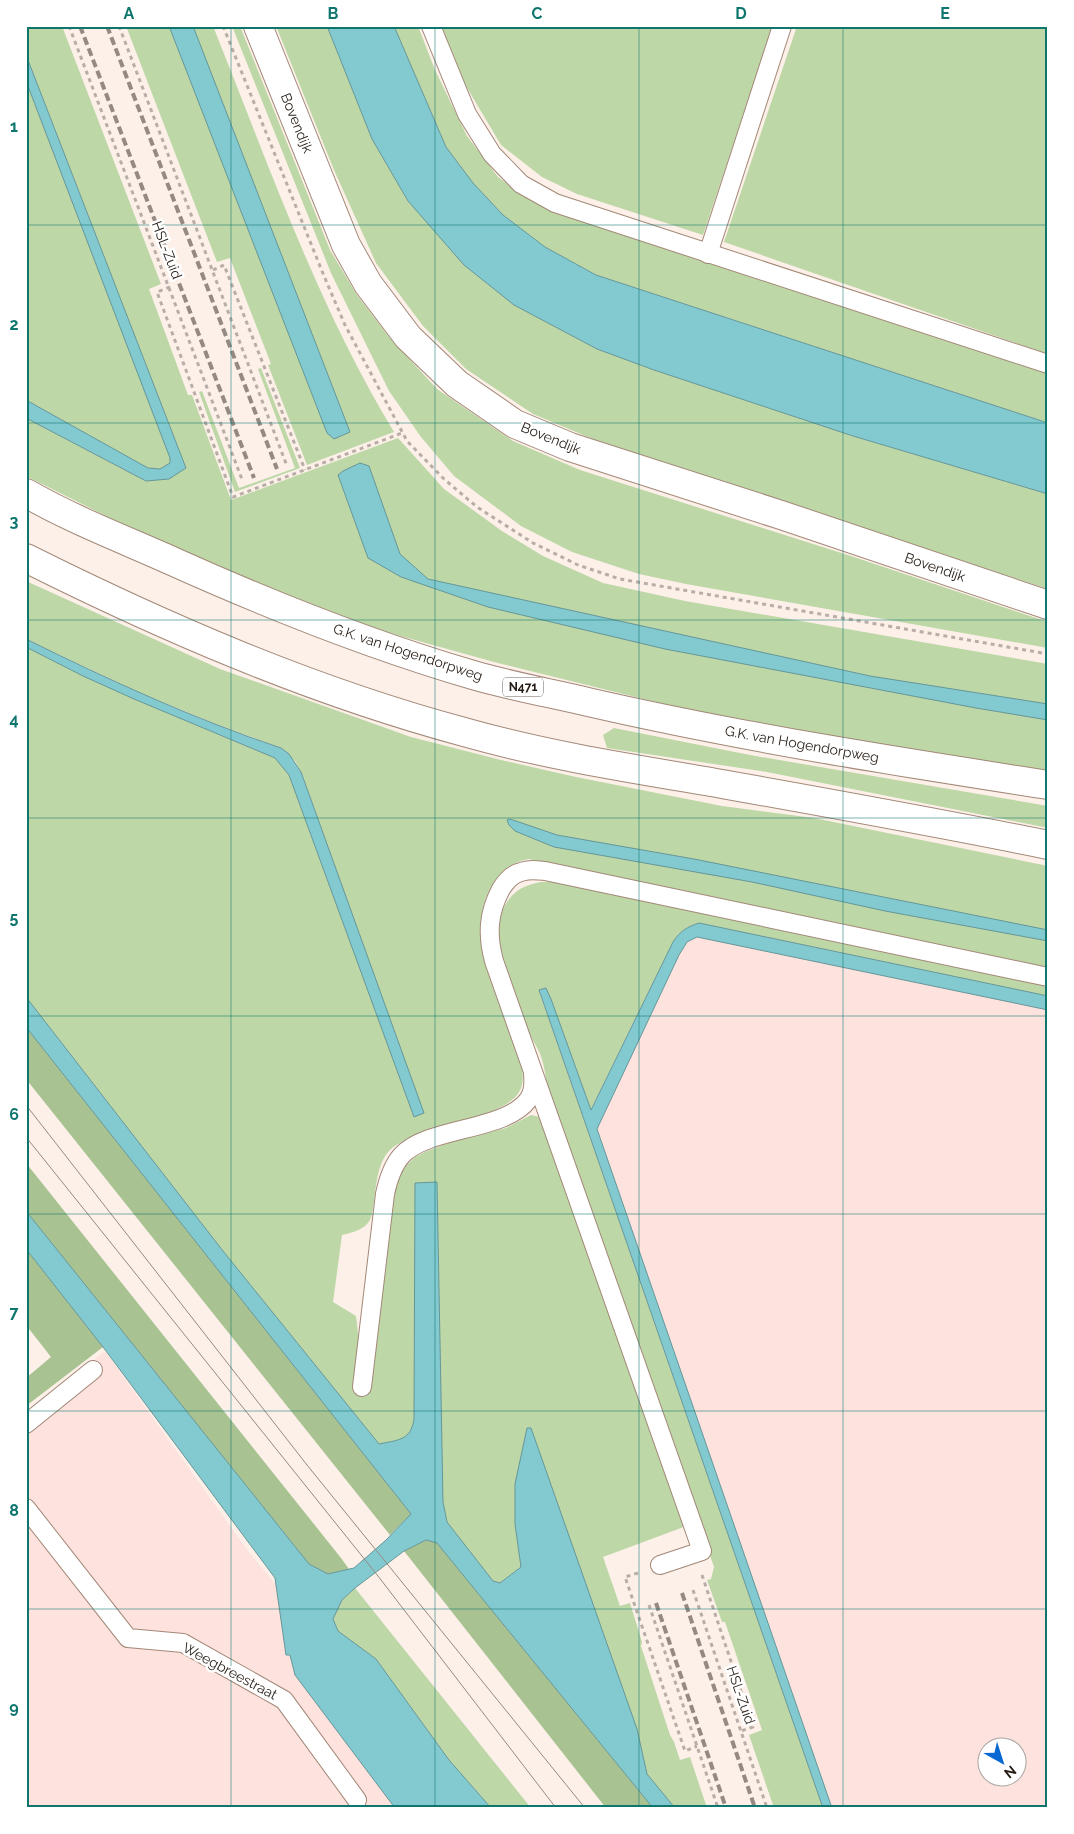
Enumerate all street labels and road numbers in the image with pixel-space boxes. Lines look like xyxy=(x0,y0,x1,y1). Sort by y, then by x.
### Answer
street label: Bovendijk xyxy=(278,91,316,156)
street label: HSL-Zuid xyxy=(149,219,185,281)
street label: Bovendijk xyxy=(519,419,584,457)
street label: Bovendijk xyxy=(902,549,968,585)
street label: G.K. van Hogendorpweg xyxy=(331,620,485,684)
road number: N471 xyxy=(503,678,543,696)
street label: G.K. van Hogendorpweg xyxy=(724,723,880,765)
street label: Weegbreestraat xyxy=(180,1639,280,1703)
street label: HSL-Zuid xyxy=(724,1664,758,1726)

